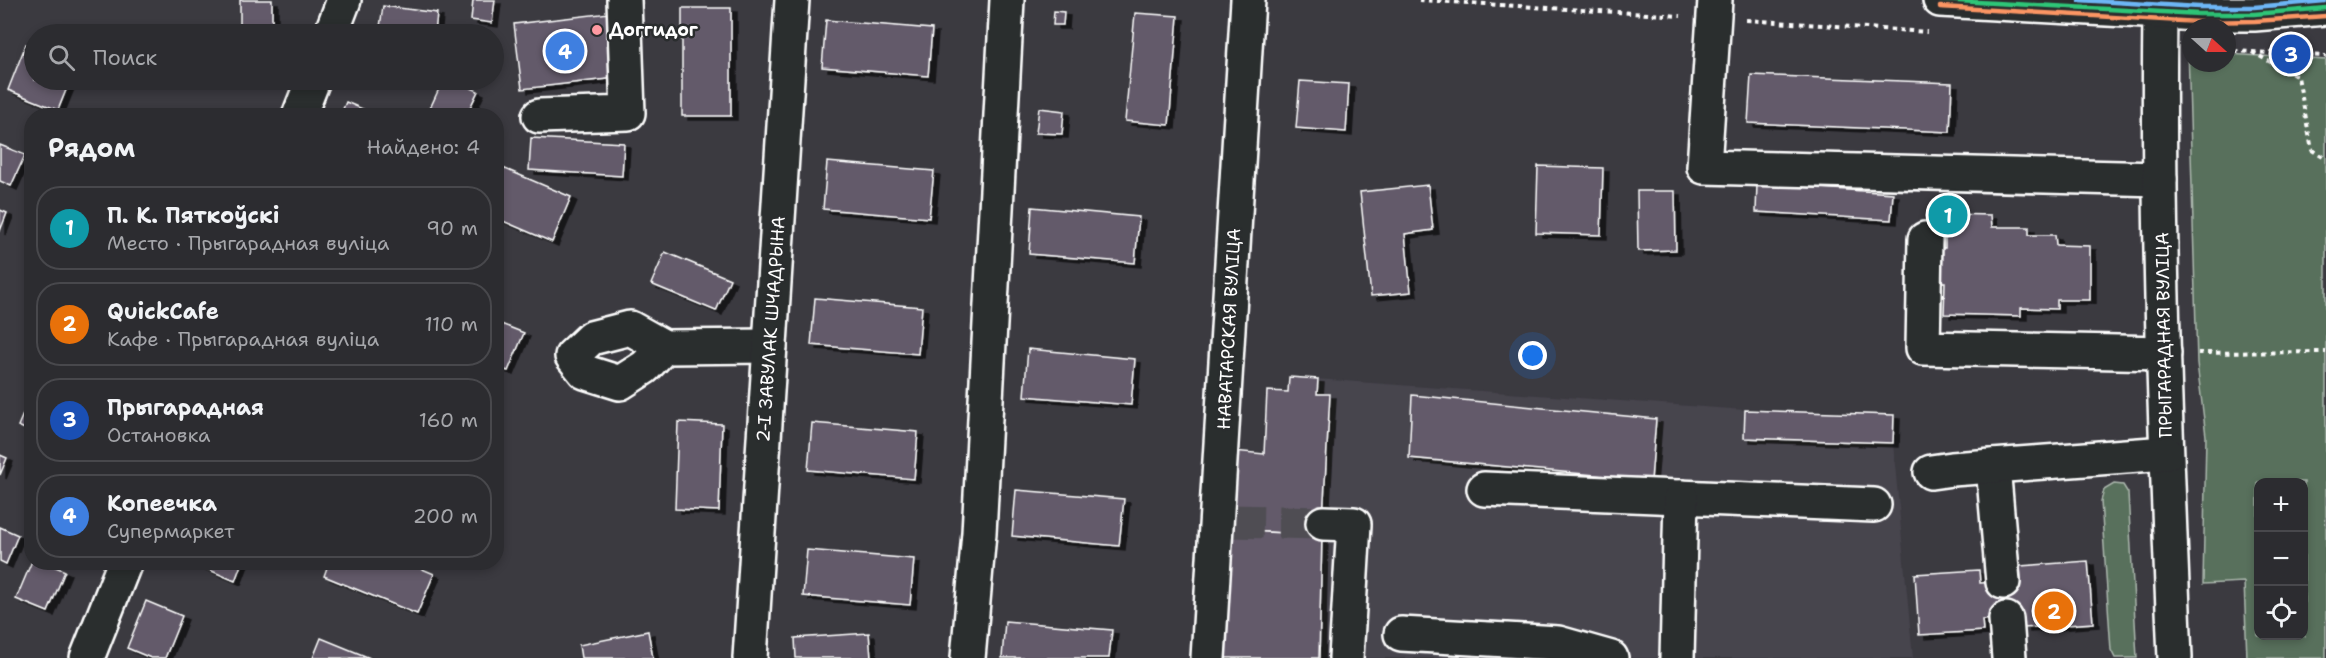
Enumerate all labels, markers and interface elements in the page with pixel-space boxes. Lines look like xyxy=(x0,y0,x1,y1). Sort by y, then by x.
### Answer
place label: Доггидог xyxy=(609,18,699,42)
north arrow xyxy=(2182,18,2236,72)
marker: Доггидог xyxy=(590,23,604,37)
search box xyxy=(24,24,504,90)
pin: 4 xyxy=(546,28,584,74)
pin: 3 xyxy=(2272,32,2310,76)
icon: search xyxy=(45,41,78,74)
text: Поиск xyxy=(93,43,157,72)
text: Рядом xyxy=(48,130,135,165)
text: Найдено: 4 xyxy=(367,134,480,160)
pin: 1 xyxy=(1928,192,1968,238)
text: П. К. Пяткоўскі xyxy=(107,201,279,230)
text: 1 xyxy=(65,215,74,241)
text: 90 m xyxy=(426,215,478,241)
street label: 2-І ЗАВУЛАК ШЧАДРЫНА xyxy=(751,215,791,443)
street label: НАВАТАРСКАЯ ВУЛІЦА xyxy=(1212,228,1246,430)
text: Место · Прыгарадная вуліца xyxy=(107,230,389,256)
street label: ПРЫГАРАДНАЯ ВУЛІЦА xyxy=(2150,232,2178,438)
text: QuickCafe xyxy=(107,297,219,326)
text: 2 xyxy=(63,311,77,337)
text: 110 m xyxy=(424,311,478,337)
text: Кафе · Прыгарадная вуліца xyxy=(107,326,379,352)
your location xyxy=(1518,341,1547,370)
text: Прыгарадная xyxy=(107,393,264,422)
text: 3 xyxy=(63,407,77,433)
text: 160 m xyxy=(419,407,478,433)
text: Остановка xyxy=(107,422,211,448)
map controls xyxy=(2254,478,2308,640)
button: + xyxy=(2254,478,2308,532)
text: Копеечка xyxy=(107,489,217,518)
text: 4 xyxy=(63,503,77,529)
text: 200 m xyxy=(413,503,478,529)
text: Супермаркет xyxy=(107,518,234,544)
button: − xyxy=(2254,532,2308,586)
button: locate xyxy=(2254,586,2308,640)
pin: 2 xyxy=(2034,588,2074,634)

